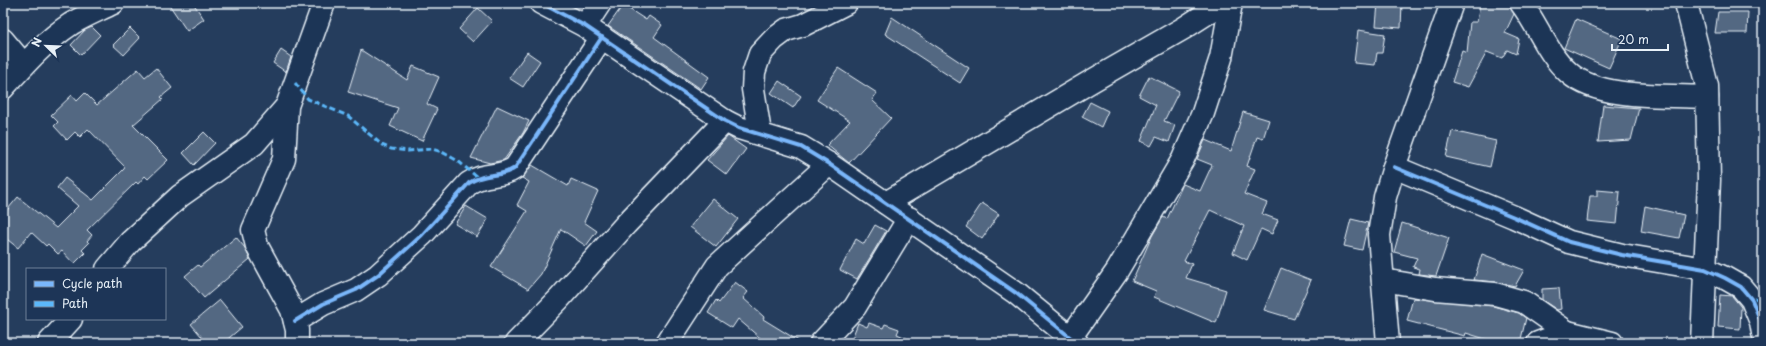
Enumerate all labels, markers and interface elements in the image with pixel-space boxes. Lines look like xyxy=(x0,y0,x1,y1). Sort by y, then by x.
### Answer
north arrow xyxy=(26,26,66,66)
scale bar xyxy=(1612,26,1668,52)
text: 20 m xyxy=(1618,30,1649,48)
text: N xyxy=(27,34,46,49)
legend xyxy=(26,268,166,320)
text: Cycle path xyxy=(62,274,123,292)
text: Path xyxy=(62,294,88,312)

